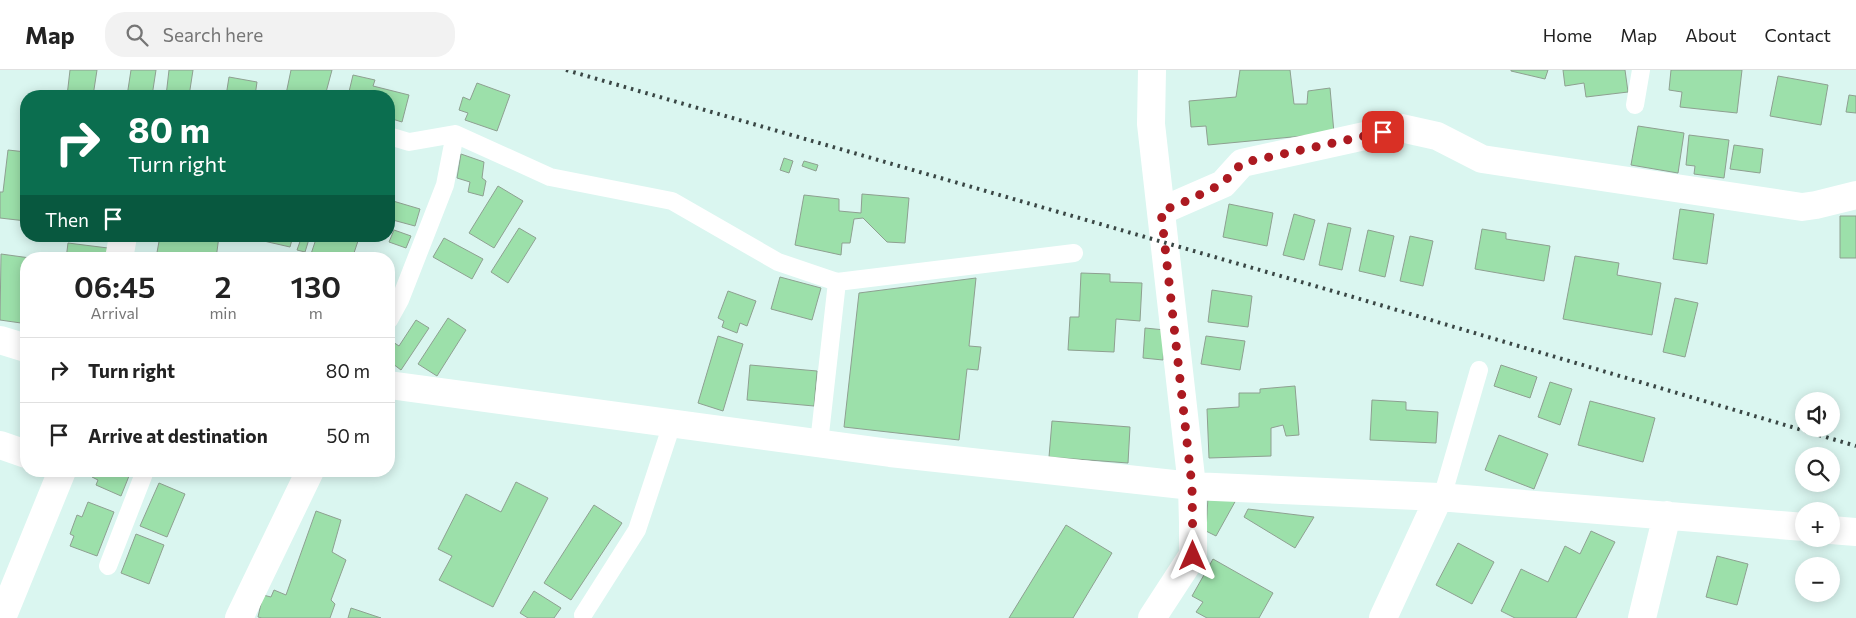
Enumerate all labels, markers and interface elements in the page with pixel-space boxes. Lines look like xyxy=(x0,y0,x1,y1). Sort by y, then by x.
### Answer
search box xyxy=(105,12,455,57)
text: Map xyxy=(25,20,75,49)
icon: search xyxy=(123,21,151,49)
text: Search here xyxy=(163,23,263,46)
text: Home xyxy=(1543,24,1592,46)
text: Map xyxy=(1620,24,1657,46)
text: About xyxy=(1685,24,1737,46)
text: Contact xyxy=(1765,24,1831,46)
text: 80 m xyxy=(128,107,210,150)
icon: right xyxy=(45,110,110,175)
pin xyxy=(1362,111,1404,153)
icon: arrive xyxy=(1369,118,1397,146)
text: Turn right xyxy=(128,150,226,177)
icon: arrive xyxy=(99,205,127,233)
text: Then xyxy=(45,208,89,231)
text: 06:45 xyxy=(74,267,155,304)
text: 2 xyxy=(215,267,231,304)
text: 130 xyxy=(291,267,341,304)
text: Arrival xyxy=(90,303,139,322)
text: min xyxy=(209,303,237,322)
text: m xyxy=(309,303,323,322)
icon: right xyxy=(45,356,73,384)
text: Turn right xyxy=(88,359,175,382)
text: 80 m xyxy=(326,359,370,382)
map controls xyxy=(1795,392,1840,602)
button: sound xyxy=(1795,392,1840,437)
icon: arrive xyxy=(45,421,73,449)
text: Arrive at destination xyxy=(88,424,268,447)
text: 50 m xyxy=(326,424,370,447)
button: search xyxy=(1795,447,1840,492)
button: + xyxy=(1795,502,1840,547)
position arrow xyxy=(1166,529,1218,581)
button: − xyxy=(1795,557,1840,602)

